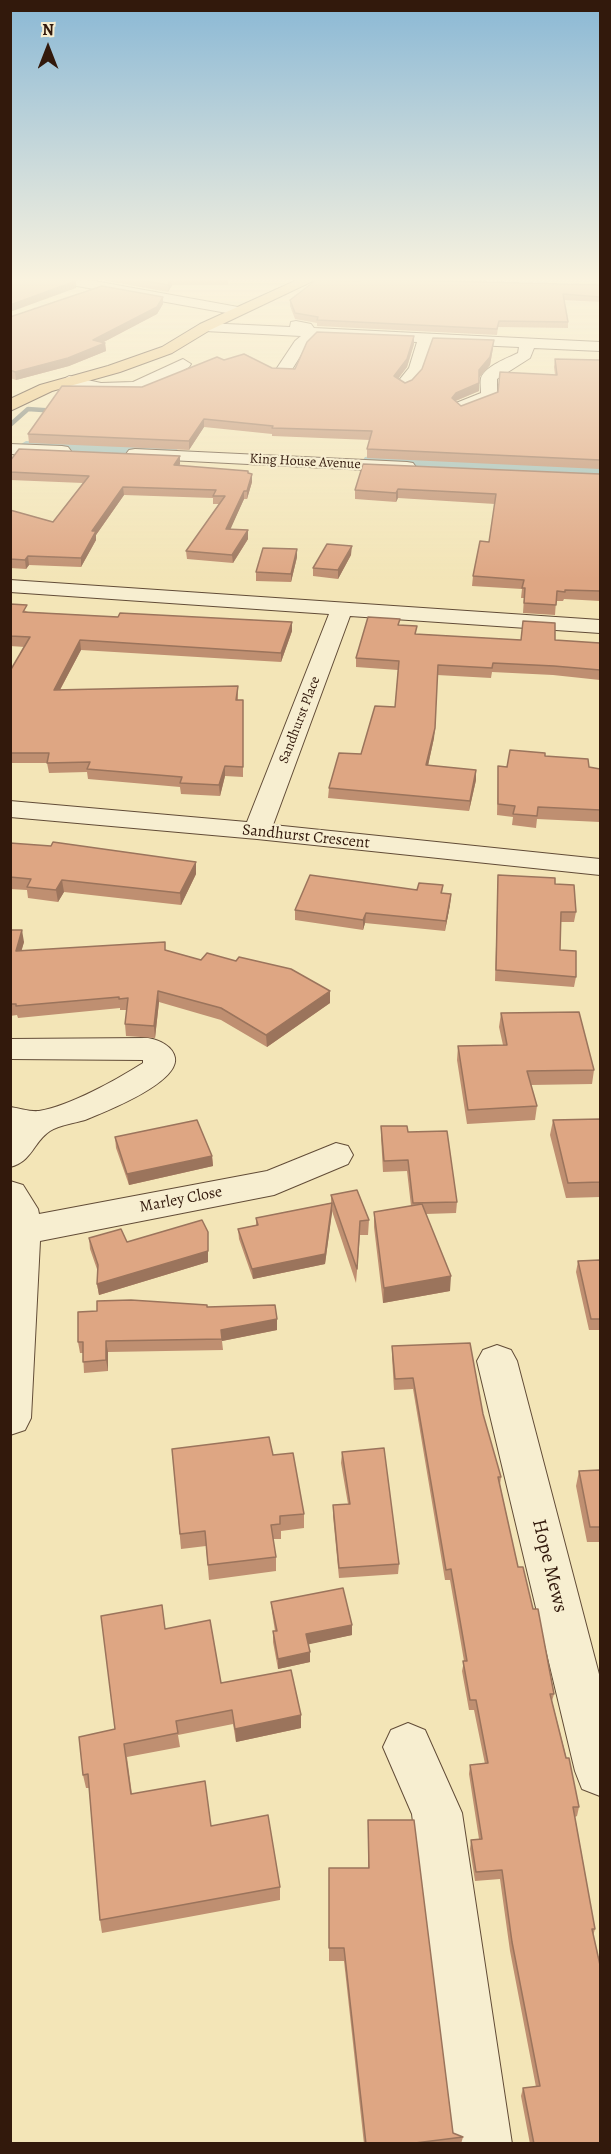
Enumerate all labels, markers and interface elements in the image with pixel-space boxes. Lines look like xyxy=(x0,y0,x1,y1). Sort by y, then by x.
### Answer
north arrow xyxy=(18,18,78,78)
text: N xyxy=(42,19,54,41)
street label: King House Avenue xyxy=(249,451,361,473)
street label: Sandhurst Place xyxy=(276,674,324,766)
street label: Sandhurst Crescent xyxy=(241,821,371,853)
street label: Marley Close xyxy=(138,1183,224,1217)
street label: Hope Mews xyxy=(526,1517,572,1615)

